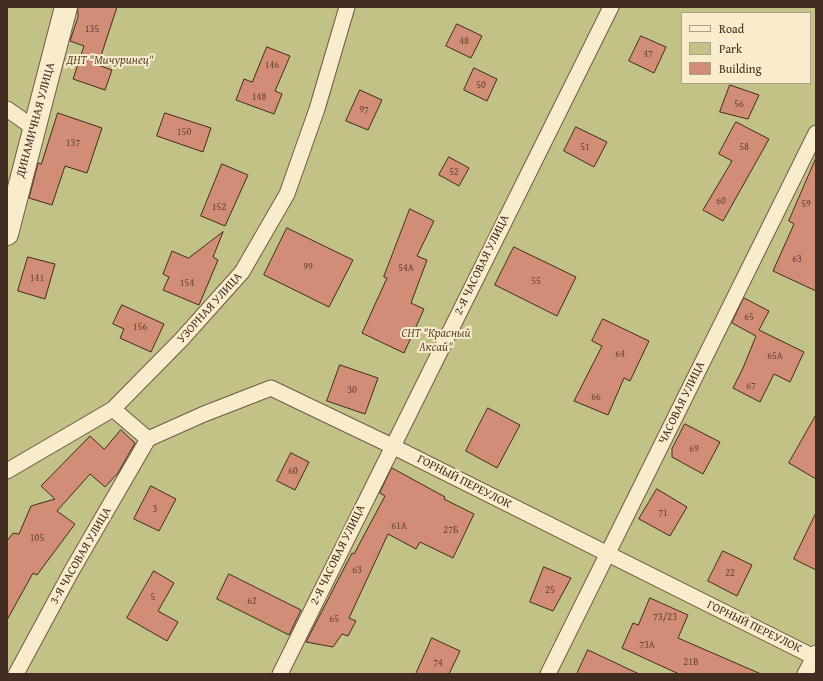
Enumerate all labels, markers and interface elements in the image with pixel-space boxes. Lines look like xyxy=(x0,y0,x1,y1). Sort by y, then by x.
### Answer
legend xyxy=(681,12,811,84)
text: Road xyxy=(719,20,744,37)
house number: 135 xyxy=(85,23,99,35)
house number: 48 xyxy=(459,35,469,47)
text: Park xyxy=(719,40,742,57)
house number: 47 xyxy=(643,48,653,60)
park label: ДНТ "Мичуринец" xyxy=(66,54,154,68)
house number: 146 xyxy=(265,59,279,71)
text: Building xyxy=(719,60,762,77)
street label: ДИНАМИЧНАЯ УЛИЦА xyxy=(14,61,58,179)
house number: 50 xyxy=(476,79,486,91)
house number: 148 xyxy=(252,91,266,103)
house number: 56 xyxy=(734,98,744,110)
house number: 97 xyxy=(359,104,369,116)
house number: 150 xyxy=(177,126,191,138)
house number: 137 xyxy=(66,137,80,149)
house number: 51 xyxy=(580,141,590,153)
house number: 58 xyxy=(739,141,749,153)
house number: 52 xyxy=(449,166,459,178)
house number: 60 xyxy=(716,195,726,207)
house number: 59 xyxy=(801,198,811,210)
house number: 152 xyxy=(212,201,226,213)
street label: 2-Я ЧАСОВАЯ УЛИЦА xyxy=(451,213,513,317)
house number: 63 xyxy=(792,253,802,265)
house number: 99 xyxy=(303,261,313,273)
house number: 54А xyxy=(398,262,414,274)
street label: УЗОРНАЯ УЛИЦА xyxy=(174,270,246,346)
house number: 141 xyxy=(30,272,44,284)
house number: 55 xyxy=(531,275,541,287)
house number: 154 xyxy=(180,277,194,289)
house number: 65 xyxy=(744,311,754,323)
house number: 156 xyxy=(133,321,147,333)
park label: СНТ "Красный Аксай" xyxy=(401,327,471,355)
house number: 64 xyxy=(615,348,625,360)
house number: 65А xyxy=(767,350,783,362)
street label: ЧАСОВАЯ УЛИЦА xyxy=(656,359,708,447)
house number: 67 xyxy=(746,380,756,392)
house number: 30 xyxy=(347,384,357,396)
house number: 66 xyxy=(591,391,601,403)
house number: 69 xyxy=(689,443,699,455)
street label: ГОРНЫЙ ПЕРЕУЛОК xyxy=(415,452,513,512)
house number: 60 xyxy=(288,465,298,477)
house number: 3 xyxy=(153,503,157,515)
street label: 2-Я ЧАСОВАЯ УЛИЦА xyxy=(307,503,369,607)
street label: 3-Я ЧАСОВАЯ УЛИЦА xyxy=(47,505,115,607)
house number: 71 xyxy=(658,507,668,519)
house number: 61А xyxy=(391,520,407,532)
house number: 27Б xyxy=(443,524,459,536)
house number: 105 xyxy=(30,532,44,544)
house number: 63 xyxy=(352,564,362,576)
house number: 22 xyxy=(725,567,735,579)
house number: 25 xyxy=(545,584,555,596)
house number: 5 xyxy=(151,591,155,603)
house number: 62 xyxy=(247,595,257,607)
street label: ГОРНЫЙ ПЕРЕУЛОК xyxy=(704,598,804,656)
house number: 73/23 xyxy=(653,611,677,623)
house number: 65 xyxy=(329,613,339,625)
house number: 73А xyxy=(639,639,655,651)
house number: 21В xyxy=(683,656,699,668)
house number: 74 xyxy=(433,657,443,669)

